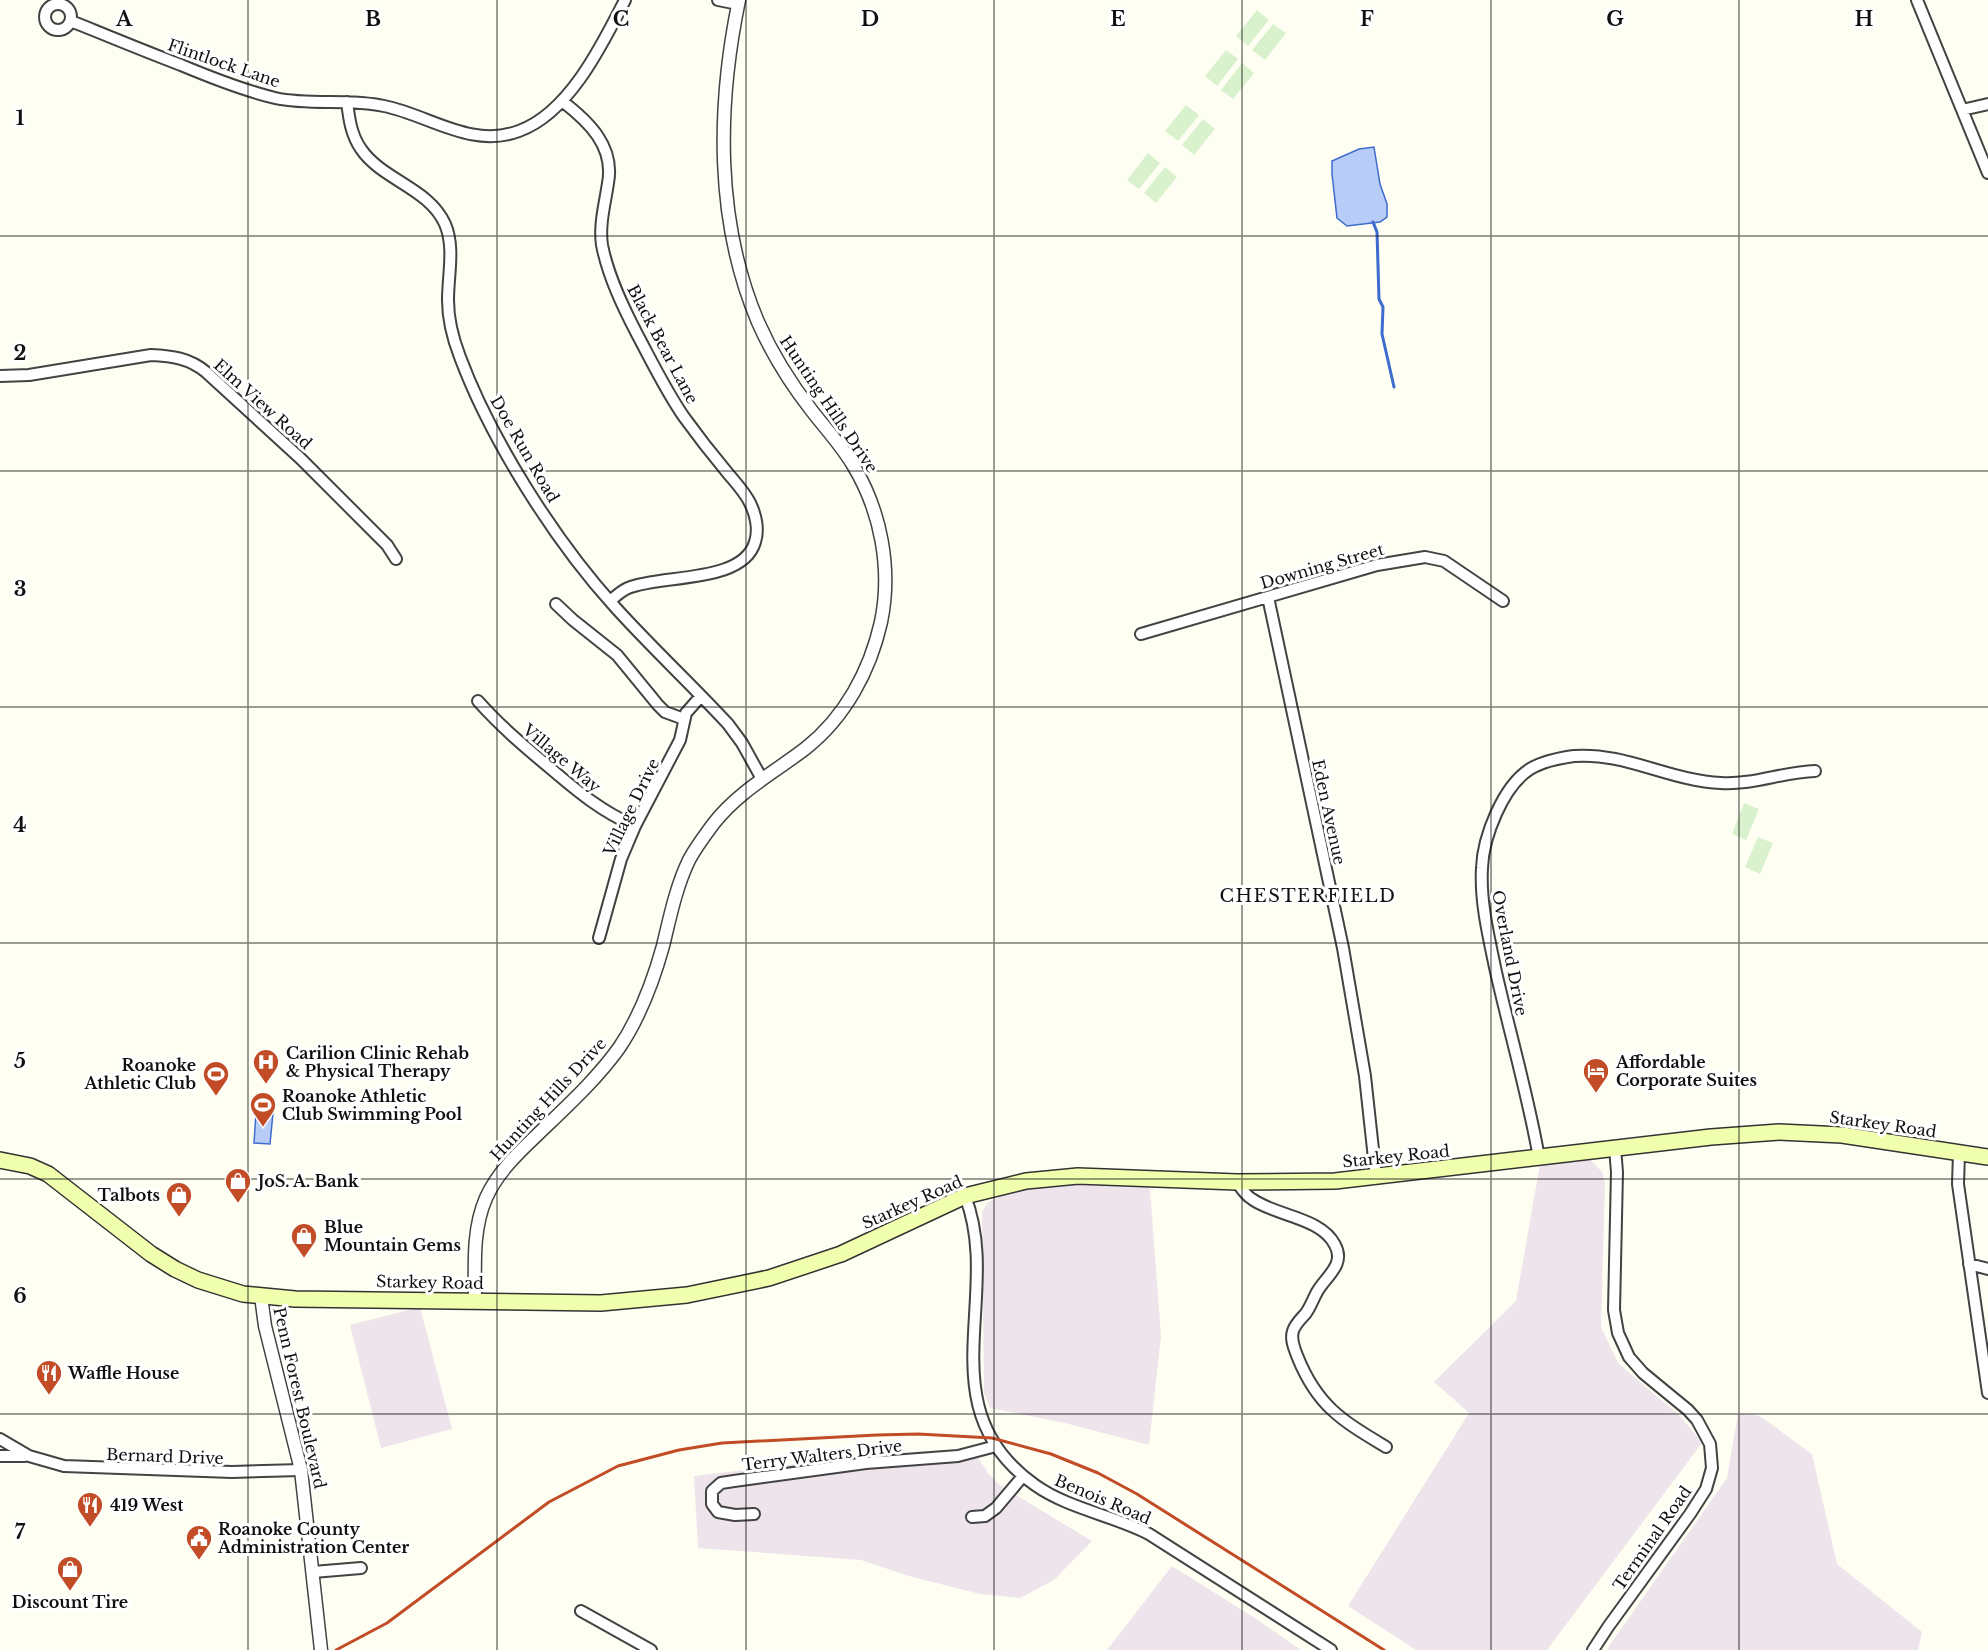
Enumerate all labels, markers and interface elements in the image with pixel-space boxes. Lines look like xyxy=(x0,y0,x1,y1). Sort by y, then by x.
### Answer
text: A xyxy=(115,7,133,31)
text: B xyxy=(365,7,381,31)
text: C xyxy=(613,7,629,31)
text: D xyxy=(861,7,879,31)
text: E xyxy=(1110,7,1126,31)
text: F xyxy=(1360,7,1374,31)
text: G xyxy=(1606,7,1624,31)
text: H xyxy=(1855,7,1874,31)
street label: Flintlock Lane xyxy=(165,34,283,92)
text: 1 xyxy=(16,106,25,130)
street label: Black Bear Lane xyxy=(623,281,703,407)
street label: Hunting Hills Drive xyxy=(776,332,882,476)
text: 2 xyxy=(13,341,27,365)
street label: Elm View Road xyxy=(210,355,316,453)
street label: Doe Run Road xyxy=(486,392,564,506)
street label: Downing Street xyxy=(1258,539,1386,593)
text: 3 xyxy=(14,577,26,601)
street label: Village Way xyxy=(518,719,606,797)
street label: Village Drive xyxy=(598,755,663,860)
street label: Eden Avenue xyxy=(1308,757,1350,867)
text: 4 xyxy=(13,813,27,837)
district label: CHESTERFIELD xyxy=(1220,885,1396,907)
street label: Overland Drive xyxy=(1488,888,1532,1018)
street label: Hunting Hills Drive xyxy=(486,1033,610,1165)
place label: Carilion Clinic Rehab & Physical Therapy xyxy=(286,1043,469,1081)
hospital icon: Carilion Clinic Rehab & Physical Therapy xyxy=(251,1047,281,1085)
text: 5 xyxy=(14,1049,26,1073)
place label: Affordable Corporate Suites xyxy=(1615,1052,1757,1090)
place label: Roanoke Athletic Club xyxy=(83,1055,196,1093)
hotel icon: Affordable Corporate Suites xyxy=(1581,1056,1611,1094)
sports icon: Roanoke Athletic Club xyxy=(201,1059,231,1097)
place label: Roanoke Athletic Club Swimming Pool xyxy=(282,1086,462,1124)
sports icon: Roanoke Athletic Club Swimming Pool xyxy=(248,1090,278,1128)
street label: Starkey Road xyxy=(1828,1107,1938,1141)
street label: Starkey Road xyxy=(1341,1140,1451,1172)
shop icon: JoS. A. Bank xyxy=(223,1166,253,1204)
place label: JoS. A. Bank xyxy=(255,1171,359,1191)
street label: Starkey Road xyxy=(859,1171,966,1233)
shop icon: Talbots xyxy=(164,1180,194,1218)
place label: Talbots xyxy=(98,1185,160,1205)
place label: Blue Mountain Gems xyxy=(324,1217,461,1255)
shop icon: Blue Mountain Gems xyxy=(289,1221,319,1259)
street label: Starkey Road xyxy=(376,1271,484,1293)
text: 6 xyxy=(13,1284,27,1308)
street label: Penn Forest Boulevard xyxy=(269,1305,331,1491)
restaurant icon: Waffle House xyxy=(34,1358,64,1396)
place label: Waffle House xyxy=(67,1363,179,1383)
street label: Terry Walters Drive xyxy=(741,1435,903,1475)
street label: Bernard Drive xyxy=(106,1444,224,1468)
street label: Benois Road xyxy=(1052,1470,1154,1528)
street label: Terminal Road xyxy=(1609,1482,1696,1594)
restaurant icon: 419 West xyxy=(75,1490,105,1528)
place label: 419 West xyxy=(110,1495,184,1515)
place label: Roanoke County Administration Center xyxy=(217,1519,409,1557)
text: 7 xyxy=(15,1520,26,1544)
public building icon: Roanoke County Administration Center xyxy=(184,1523,214,1561)
shop icon: Discount Tire xyxy=(55,1554,85,1592)
place label: Discount Tire xyxy=(12,1592,128,1612)

